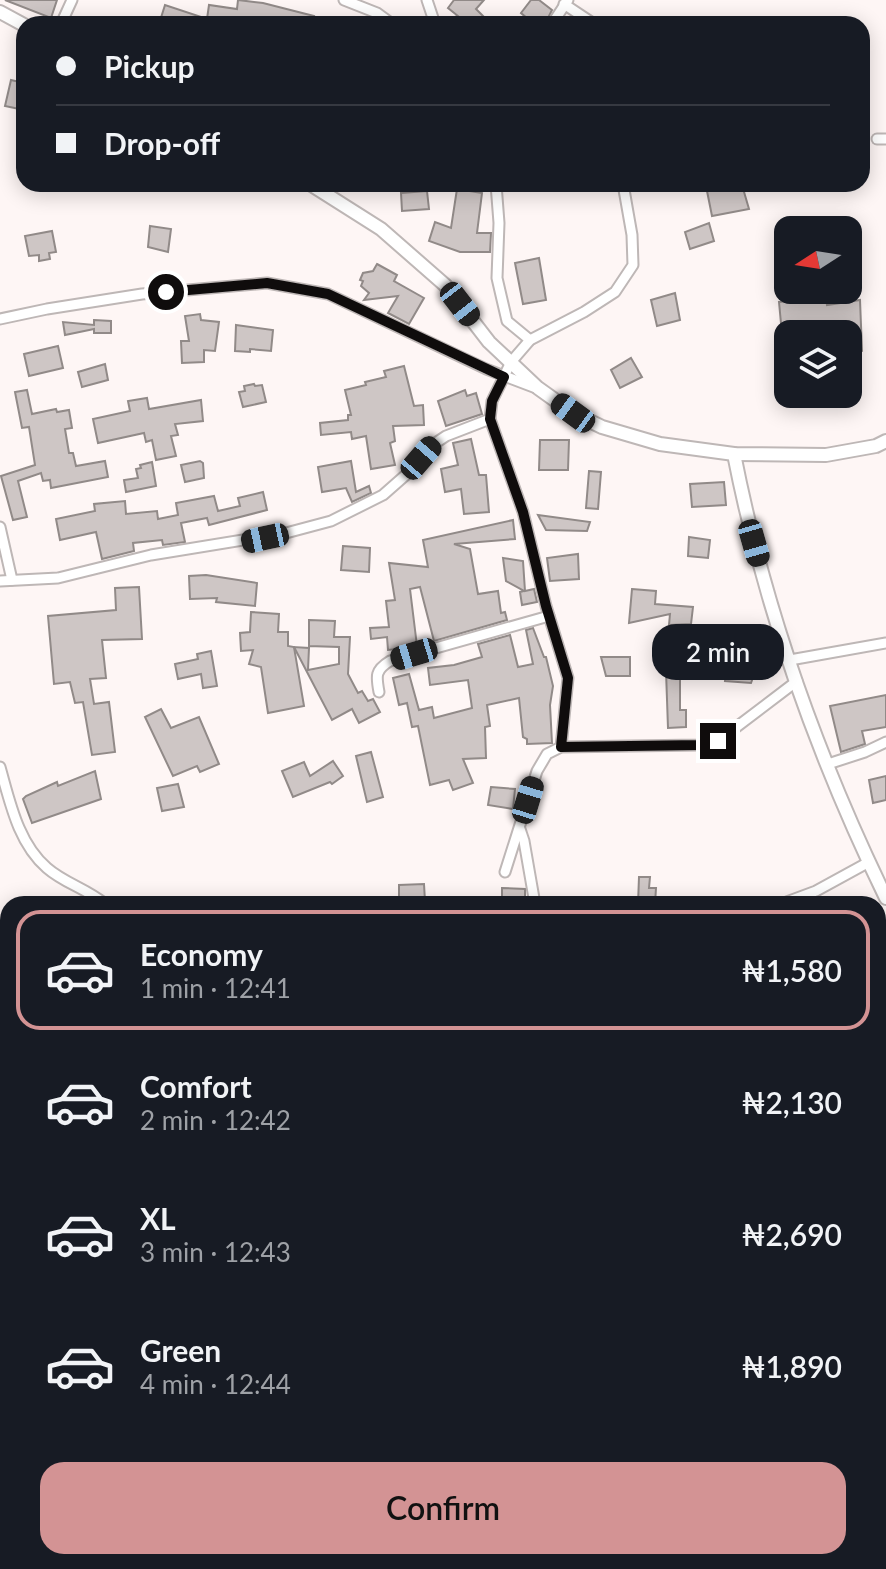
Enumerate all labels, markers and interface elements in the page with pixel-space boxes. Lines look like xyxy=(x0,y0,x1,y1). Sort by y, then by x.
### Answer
text: Pickup xyxy=(104,48,195,84)
text: Drop-off xyxy=(104,125,220,161)
north arrow xyxy=(774,216,862,304)
map controls xyxy=(774,216,862,408)
route start xyxy=(148,274,184,310)
car xyxy=(436,278,484,330)
button: layers xyxy=(774,320,862,408)
car xyxy=(547,389,599,437)
car xyxy=(396,432,446,484)
car xyxy=(736,517,772,569)
car xyxy=(239,521,291,555)
callout: 2 min xyxy=(652,625,784,681)
car xyxy=(388,636,440,672)
text: 2 min xyxy=(686,636,750,668)
route end xyxy=(700,723,736,759)
car xyxy=(510,774,546,826)
icon: car xyxy=(44,934,116,1006)
text: Economy xyxy=(140,936,263,972)
text: ₦1,580 xyxy=(742,952,842,988)
text: 1 min · 12:41 xyxy=(140,972,291,1004)
icon: car xyxy=(44,1066,116,1138)
text: Comfort xyxy=(140,1068,252,1104)
text: ₦2,130 xyxy=(742,1084,842,1120)
text: 2 min · 12:42 xyxy=(140,1104,291,1136)
icon: car xyxy=(44,1198,116,1270)
text: XL xyxy=(140,1200,176,1236)
text: ₦2,690 xyxy=(742,1216,842,1252)
text: 3 min · 12:43 xyxy=(140,1236,291,1268)
icon: car xyxy=(44,1330,116,1402)
text: Green xyxy=(140,1332,221,1368)
text: ₦1,890 xyxy=(742,1348,842,1384)
text: 4 min · 12:44 xyxy=(140,1368,291,1400)
button: Confirm xyxy=(40,1462,846,1554)

